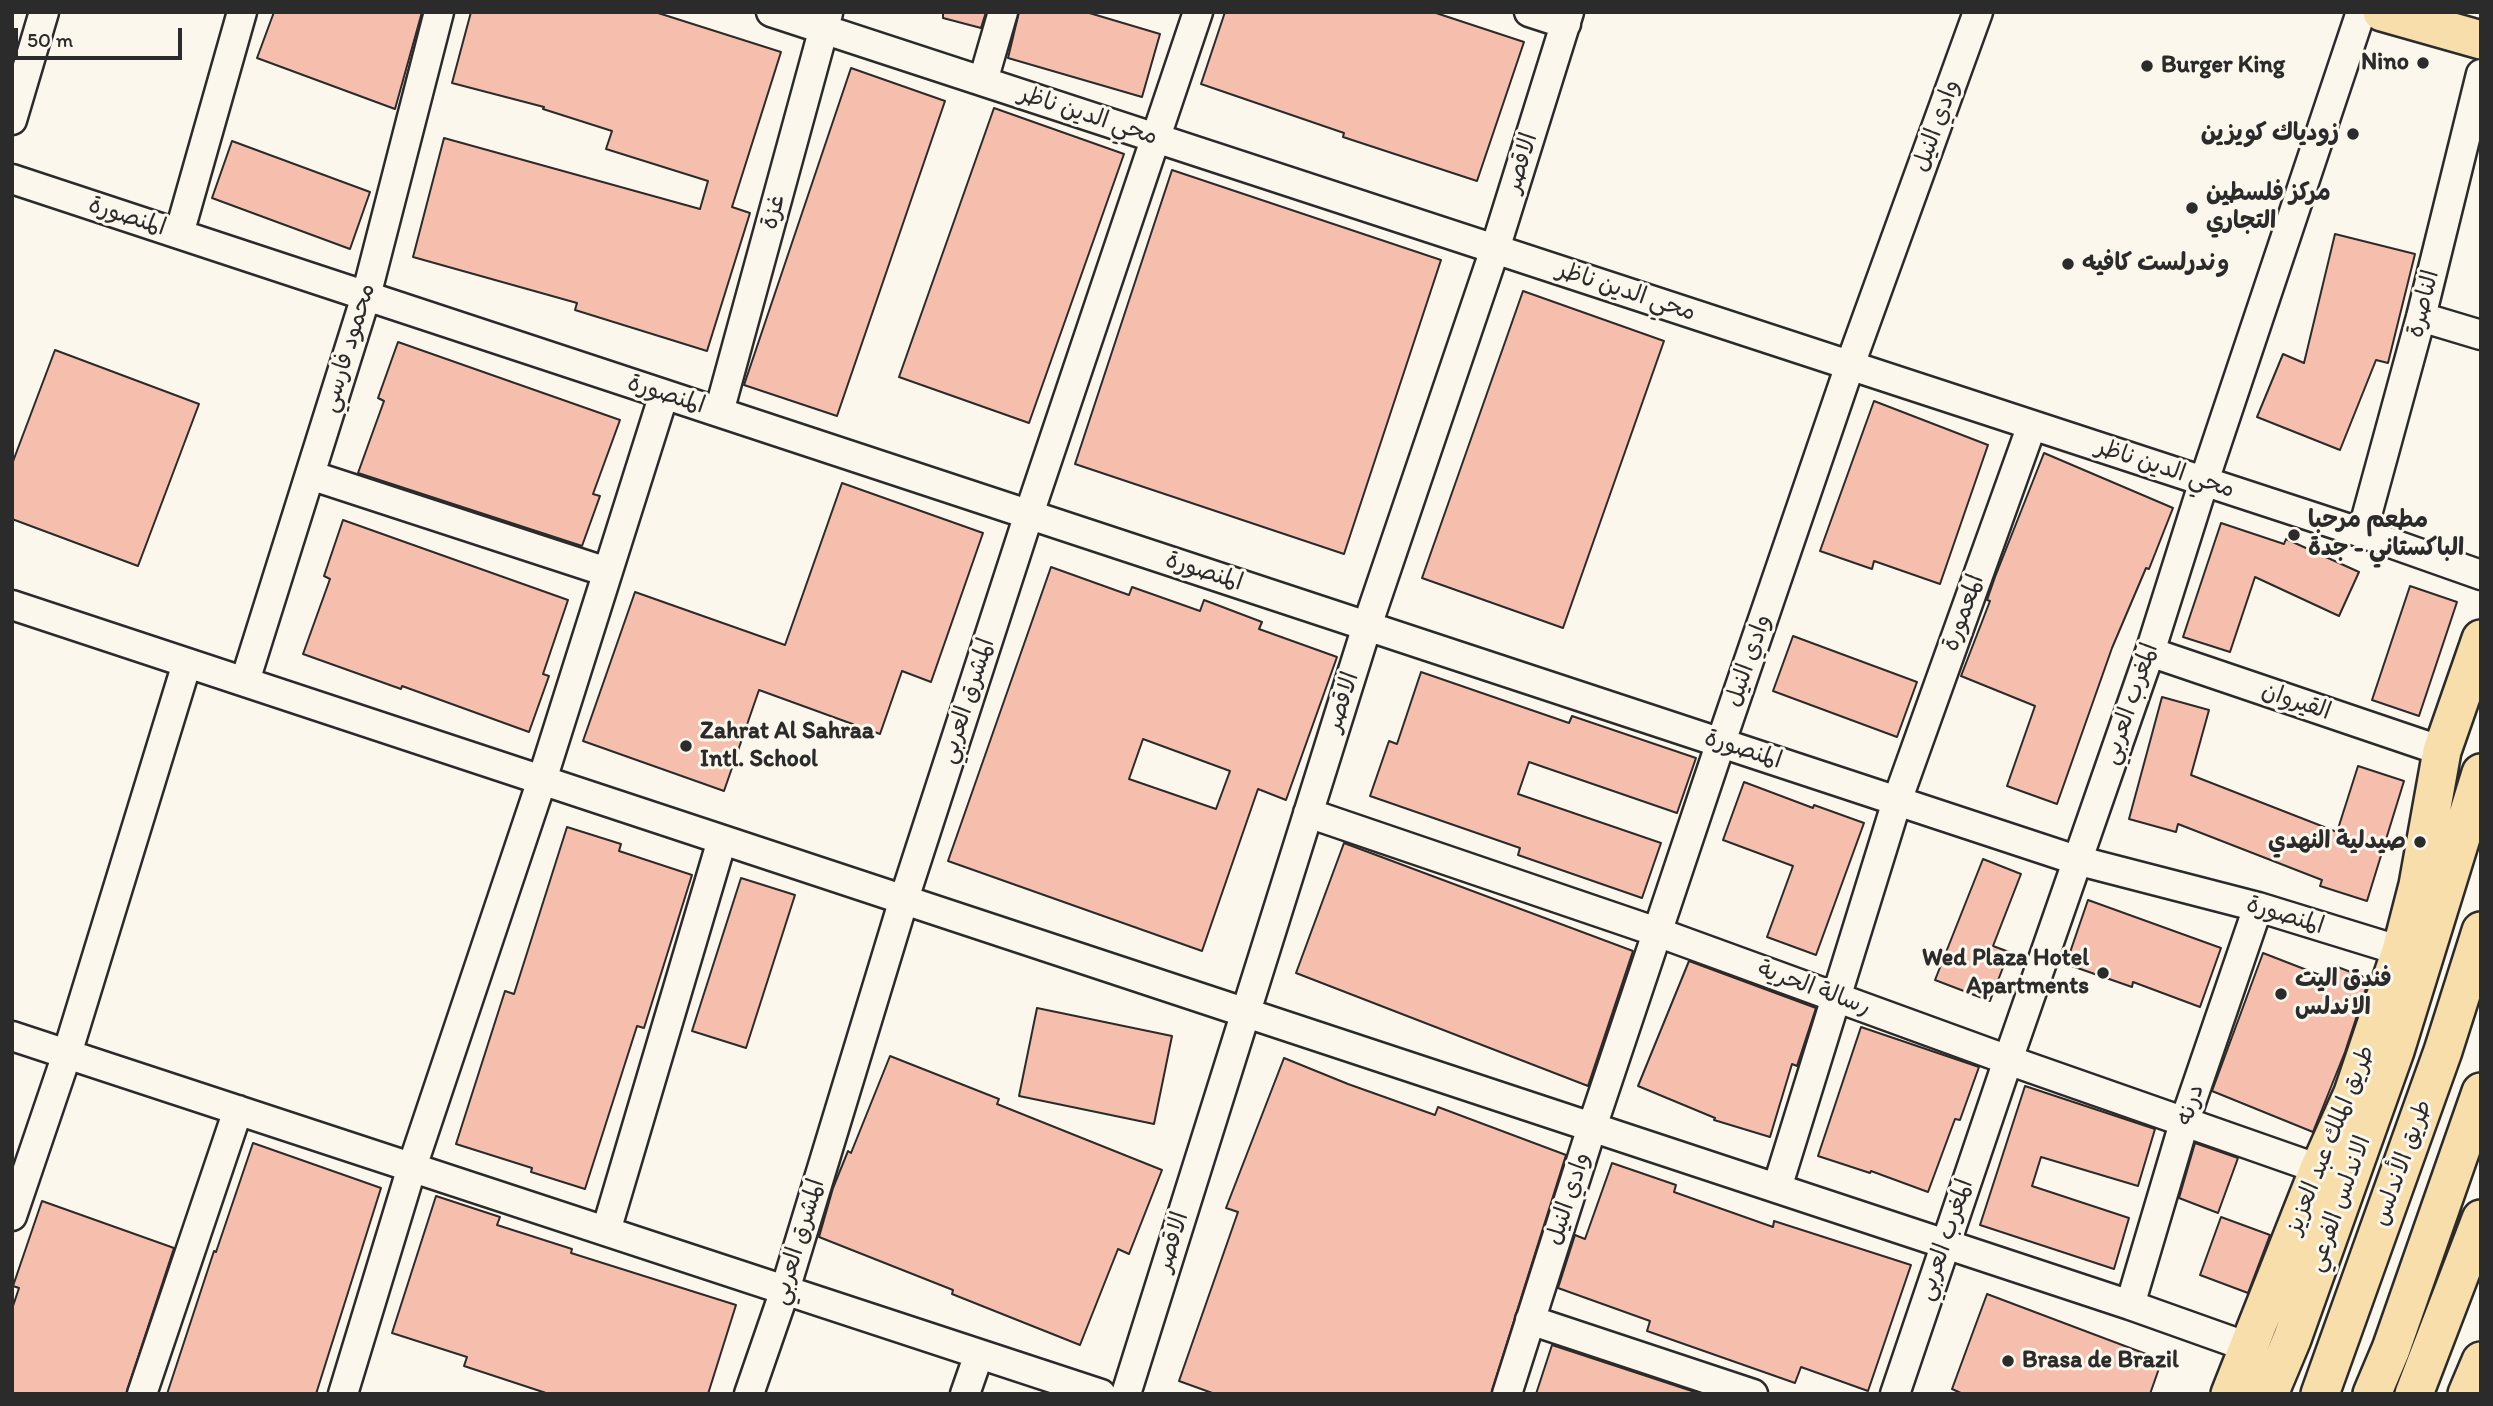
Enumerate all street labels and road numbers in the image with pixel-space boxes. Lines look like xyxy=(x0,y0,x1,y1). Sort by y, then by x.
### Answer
street label: وادي النيل xyxy=(1907,76,1967,176)
street label: محي الدين ناظر xyxy=(1015,80,1161,152)
street label: الاقصر xyxy=(1499,130,1545,196)
street label: المنصورة xyxy=(85,191,169,243)
street label: غزة xyxy=(756,191,792,233)
street label: محي الدين ناظر xyxy=(1553,256,1699,328)
street label: الناصرة xyxy=(2402,267,2446,341)
street label: محمود فارسي xyxy=(316,280,382,416)
street label: المنصورة xyxy=(624,369,708,421)
street label: محي الدين ناظر xyxy=(2092,433,2238,505)
street label: المنصورة xyxy=(1162,546,1246,598)
street label: المعمورة xyxy=(1937,571,1991,655)
street label: وادي النيل xyxy=(1720,611,1778,711)
street label: المشرق العربي xyxy=(934,635,1002,767)
street label: المغرب العربي xyxy=(2097,639,2165,769)
street label: الاقصر xyxy=(1320,669,1366,735)
street label: القيروان xyxy=(2257,677,2335,727)
street label: المنصورة xyxy=(1701,724,1785,776)
street label: المنصورة xyxy=(2243,891,2327,941)
street label: رسالة الحرية xyxy=(1753,955,1875,1023)
street label: طريق الملك عبد العزيز xyxy=(2280,1041,2382,1239)
street label: درنه xyxy=(2171,1081,2211,1129)
street label: طريق الأندلس xyxy=(2367,1096,2439,1230)
street label: الاندلس الفرعي xyxy=(2302,1132,2378,1276)
street label: وادي النيل xyxy=(1540,1149,1598,1249)
street label: المغرب العربي xyxy=(1912,1175,1980,1305)
street label: المشرق العربي xyxy=(766,1176,832,1308)
street label: الاقصر xyxy=(1150,1209,1196,1275)

